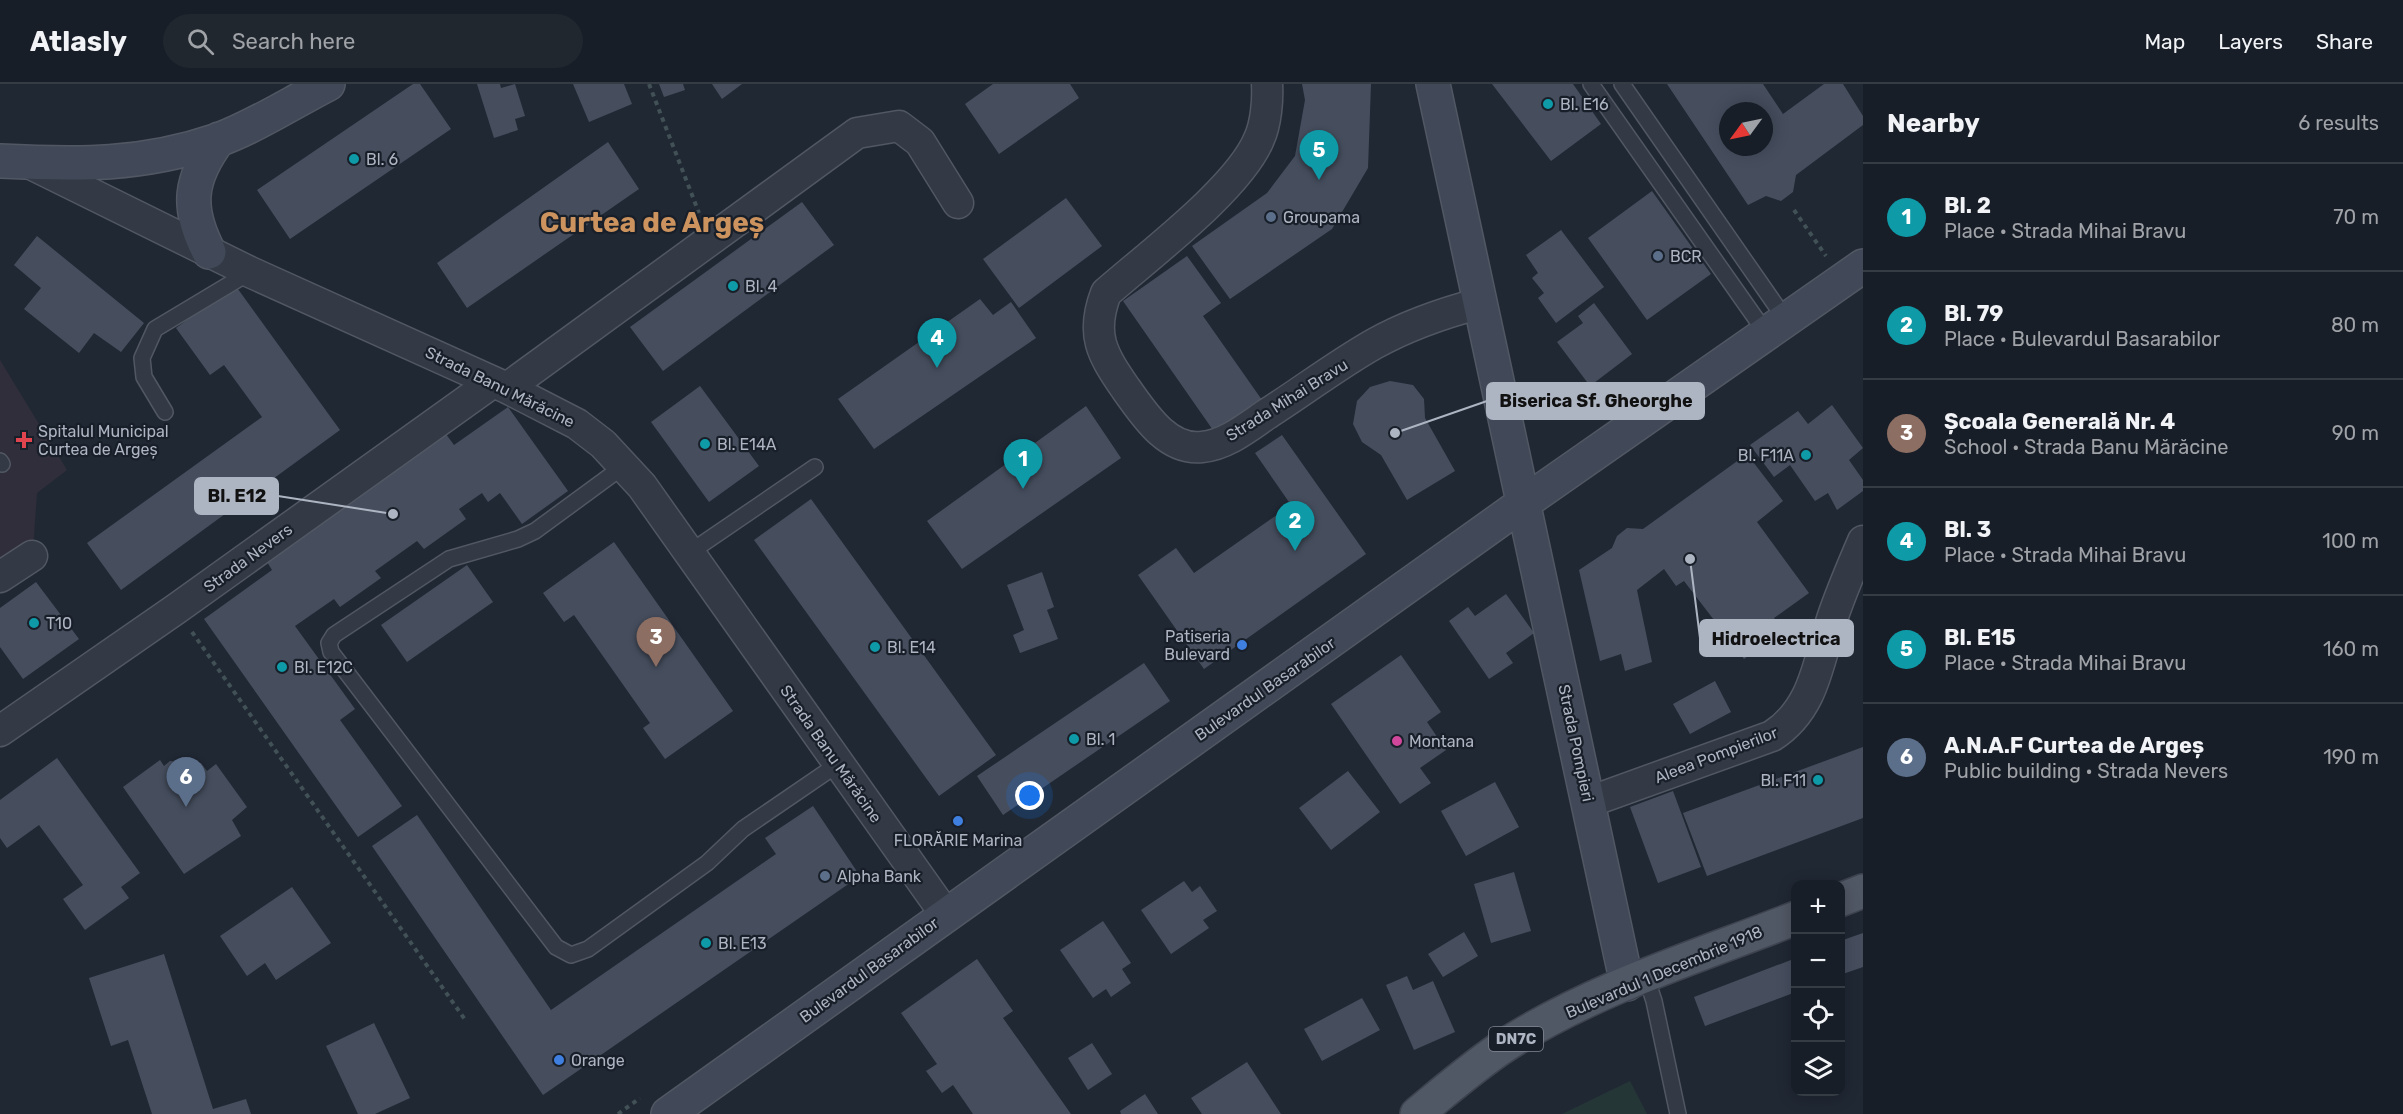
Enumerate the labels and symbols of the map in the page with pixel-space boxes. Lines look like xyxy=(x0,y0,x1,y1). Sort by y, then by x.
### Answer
place label: Bl. E16 xyxy=(1560,95,1609,114)
marker: Bl. E16 xyxy=(1541,97,1555,111)
north arrow xyxy=(1719,102,1773,156)
pin: 5 xyxy=(1300,130,1338,180)
place label: Bl. 6 xyxy=(366,150,399,169)
marker: Bl. 6 xyxy=(347,152,361,166)
district label: Curtea de Argeș xyxy=(540,206,764,239)
place label: Groupama xyxy=(1283,208,1360,227)
marker: Groupama xyxy=(1264,210,1278,224)
place label: BCR xyxy=(1670,247,1702,266)
marker: BCR xyxy=(1651,249,1665,263)
place label: Bl. 4 xyxy=(745,277,778,296)
marker: Bl. 4 xyxy=(726,279,740,293)
pin: 4 xyxy=(918,318,956,368)
street label: Strada Banu Mărăcine xyxy=(422,343,578,431)
street label: Strada Mihai Bravu xyxy=(1223,355,1351,445)
callout: Biserica Sf. Gheorghe xyxy=(1487,383,1704,419)
text: Biserica Sf. Gheorghe xyxy=(1499,390,1693,412)
place label: Spitalul Municipal Curtea de Argeș xyxy=(38,422,169,459)
marker: Spitalul Municipal Curtea de Argeș xyxy=(15,431,33,449)
place label: Bl. E14A xyxy=(717,435,777,454)
marker: Bl. E14A xyxy=(698,437,712,451)
pin: 1 xyxy=(1004,440,1042,489)
place label: Bl. F11A xyxy=(1738,446,1794,465)
marker: Bl. F11A xyxy=(1799,448,1813,462)
callout: Bl. E12 xyxy=(195,478,278,514)
text: Bl. E12 xyxy=(208,485,266,507)
pin: 2 xyxy=(1276,502,1314,551)
street label: Strada Nevers xyxy=(200,520,296,596)
place label: T10 xyxy=(46,614,72,633)
marker: T10 xyxy=(27,616,41,630)
pin: 3 xyxy=(636,618,676,667)
callout: Hidroelectrica xyxy=(1700,620,1853,656)
place label: Patiseria Bulevard xyxy=(1164,627,1230,664)
text: Hidroelectrica xyxy=(1711,628,1841,650)
street label: Bulevardul Basarabilor xyxy=(1191,633,1339,745)
place label: Bl. E14 xyxy=(887,638,936,657)
marker: Patiseria Bulevard xyxy=(1235,638,1249,652)
marker: Bl. E14 xyxy=(868,640,882,654)
place label: Bl. E12C xyxy=(294,658,353,677)
marker: Bl. E12C xyxy=(275,660,289,674)
street label: Strada Banu Mărăcine xyxy=(776,681,886,827)
street label: Strada Pompieri xyxy=(1554,683,1598,803)
street label: Aleea Pompierilor xyxy=(1652,723,1780,787)
place label: Bl. 1 xyxy=(1086,730,1115,749)
marker: Bl. 1 xyxy=(1067,732,1081,746)
place label: Montana xyxy=(1409,732,1474,751)
marker: Montana xyxy=(1390,734,1404,748)
pin: 6 xyxy=(166,758,206,807)
place label: Bl. F11 xyxy=(1760,771,1806,790)
marker: Bl. F11 xyxy=(1811,773,1825,787)
your location xyxy=(1015,781,1044,810)
marker: FLORĂRIE Marina xyxy=(951,814,965,828)
place label: FLORĂRIE Marina xyxy=(894,831,1022,850)
place label: Alpha Bank xyxy=(837,867,922,886)
marker: Alpha Bank xyxy=(818,869,832,883)
street label: Bulevardul Basarabilor xyxy=(796,913,942,1027)
street label: Bulevardul 1 Decembrie 1918 xyxy=(1563,922,1765,1022)
place label: Bl. E13 xyxy=(718,934,767,953)
marker: Bl. E13 xyxy=(699,936,713,950)
road number: DN7C xyxy=(1489,1027,1543,1051)
place label: Orange xyxy=(571,1051,625,1070)
marker: Orange xyxy=(552,1053,566,1067)

